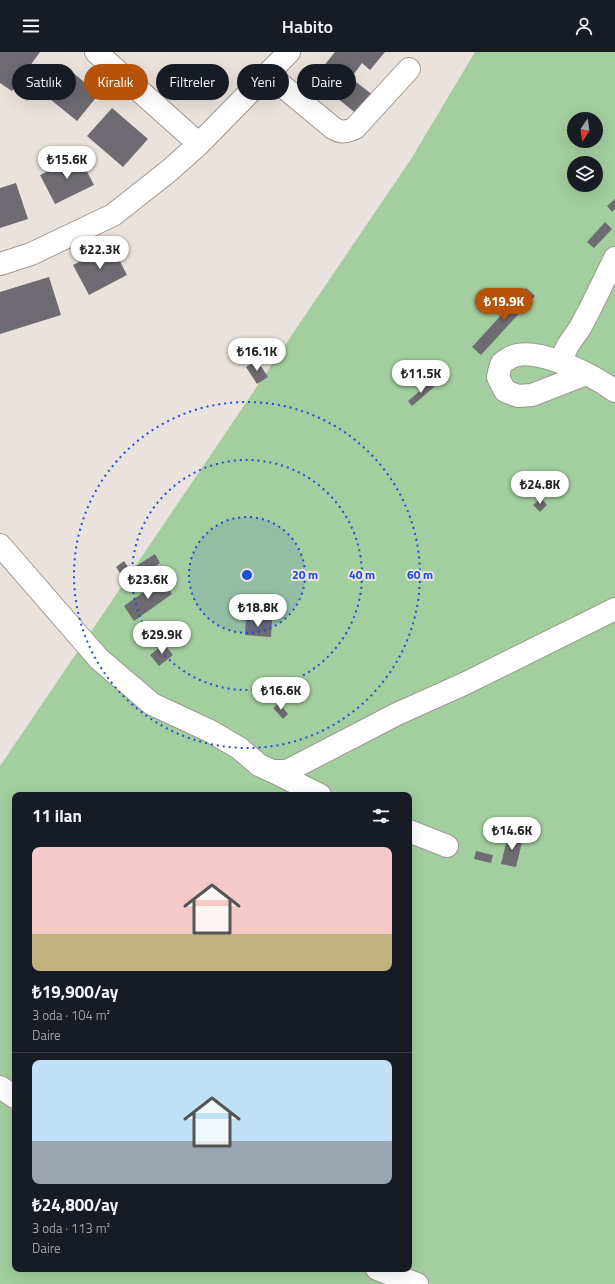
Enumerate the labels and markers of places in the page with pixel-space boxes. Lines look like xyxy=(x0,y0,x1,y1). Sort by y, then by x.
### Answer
pin: ₺15.6K xyxy=(34,146,100,180)
pin: ₺22.3K xyxy=(67,236,133,270)
pin: ₺19.9K xyxy=(471,288,537,322)
pin: ₺16.1K xyxy=(224,338,290,372)
pin: ₺11.5K xyxy=(388,360,454,394)
pin: ₺24.8K xyxy=(507,471,573,505)
pin: ₺23.6K xyxy=(115,566,181,600)
centre of rings xyxy=(240,568,254,582)
pin: ₺18.8K xyxy=(225,594,291,628)
pin: ₺29.9K xyxy=(129,621,195,655)
pin: ₺16.6K xyxy=(248,677,314,711)
pin: ₺14.6K xyxy=(479,817,545,851)

